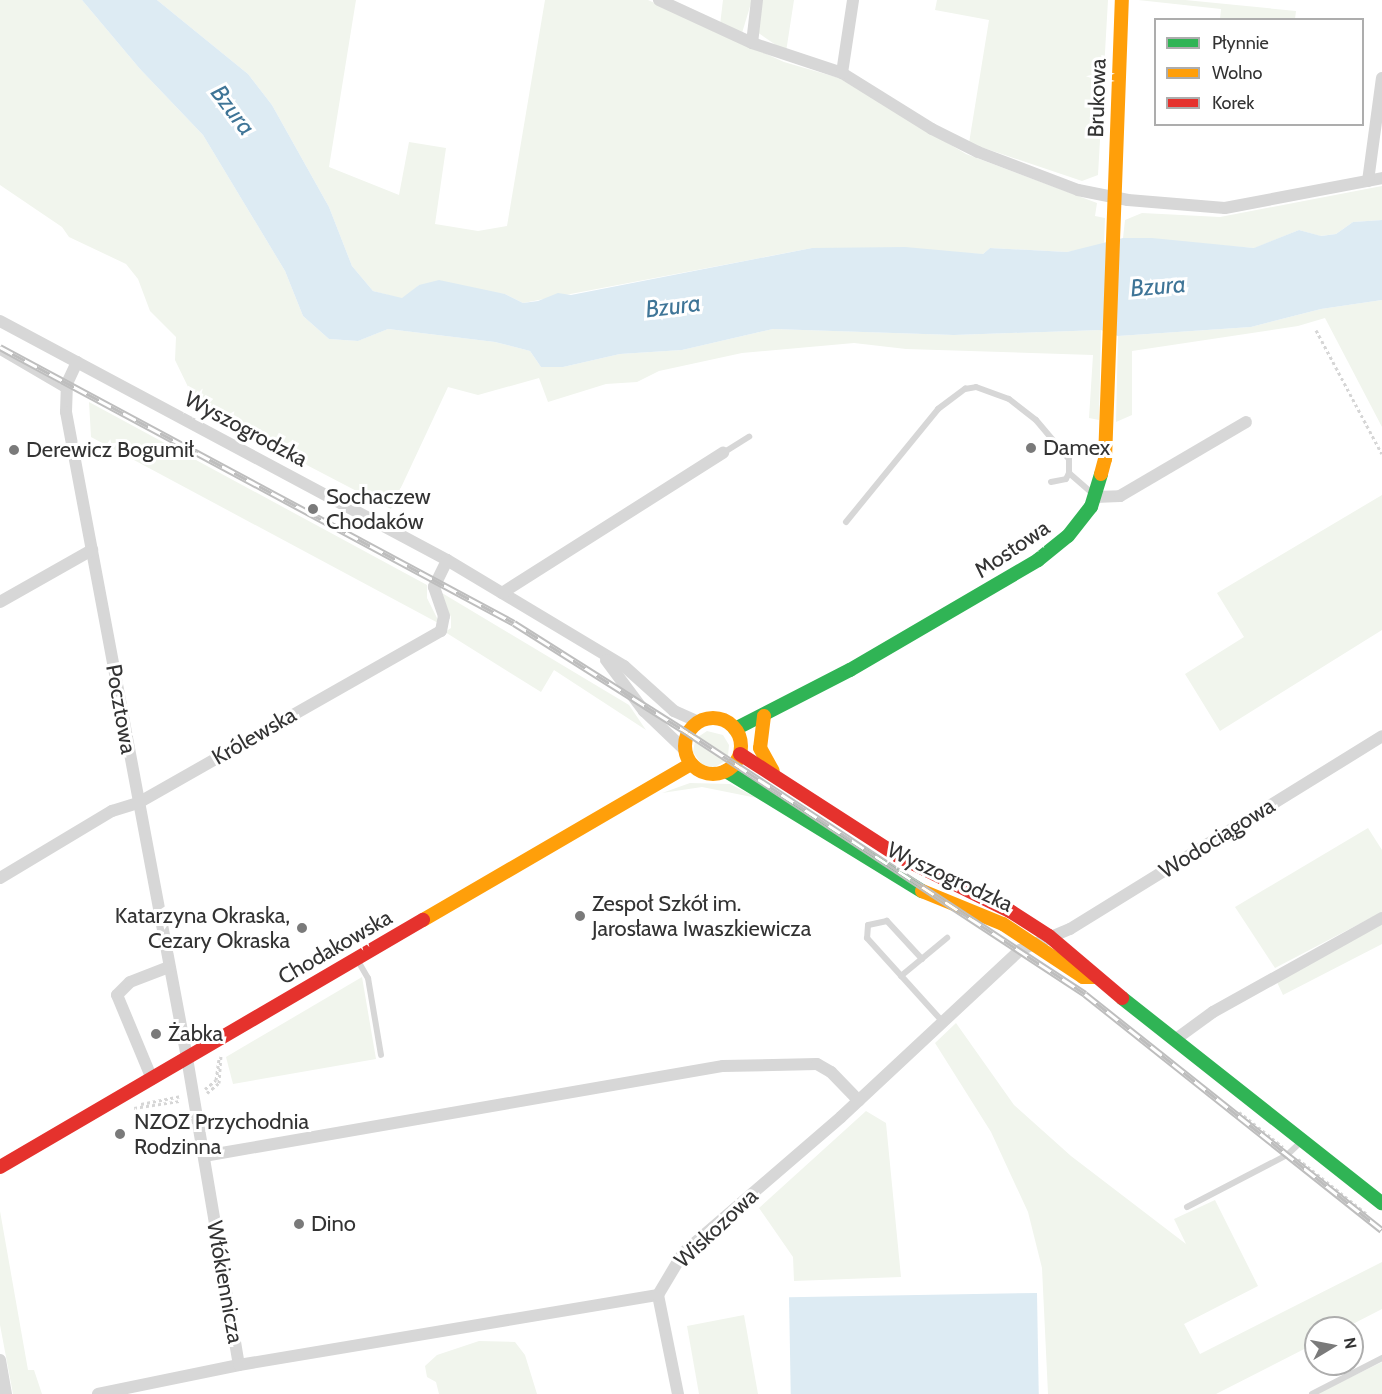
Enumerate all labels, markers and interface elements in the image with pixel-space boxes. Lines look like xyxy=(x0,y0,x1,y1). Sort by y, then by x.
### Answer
legend xyxy=(1154,18,1364,126)
text: Płynnie xyxy=(1212,32,1269,54)
street label: Brukowa xyxy=(1082,58,1112,138)
text: Wolno xyxy=(1212,62,1262,84)
water label: Bzura xyxy=(205,79,261,141)
text: Korek xyxy=(1212,92,1254,114)
water label: Bzura xyxy=(1129,269,1187,303)
water label: Bzura xyxy=(644,288,702,324)
street label: Wyszogrodzka xyxy=(180,386,312,472)
place label: Damex xyxy=(1043,435,1110,461)
place label: Derewicz Bogumił xyxy=(26,437,194,463)
marker: Damex xyxy=(1024,441,1038,455)
marker: Derewicz Bogumił xyxy=(7,443,21,457)
place label: Sochaczew Chodaków xyxy=(326,483,431,534)
marker: Sochaczew Chodaków xyxy=(304,500,322,518)
street label: Mostowa xyxy=(970,514,1054,584)
street label: Pocztowa xyxy=(100,662,142,756)
street label: Królewska xyxy=(207,701,301,771)
street label: Wodociągowa xyxy=(1154,792,1280,884)
street label: Wyszogrodzka xyxy=(883,836,1017,918)
place label: Zespoł Szkół im. Jarosława Iwaszkiewicza xyxy=(592,890,811,942)
place label: Katarzyna Okraska, Cezary Okraska xyxy=(115,902,290,954)
street label: Chodakowska xyxy=(273,904,397,990)
marker: Zespoł Szkół im. Jarosława Iwaszkiewicza xyxy=(573,909,587,923)
marker: Katarzyna Okraska, Cezary Okraska xyxy=(295,921,309,935)
place label: Żabka xyxy=(168,1021,223,1047)
marker: Żabka xyxy=(149,1027,163,1041)
place label: NZOZ Przychodnia Rodzinna xyxy=(134,1108,309,1160)
marker: NZOZ Przychodnia Rodzinna xyxy=(111,1125,129,1143)
street label: Wiskozowa xyxy=(669,1183,763,1273)
place label: Dino xyxy=(311,1211,356,1237)
marker: Dino xyxy=(292,1217,306,1231)
street label: Włókiennicza xyxy=(201,1219,249,1345)
north arrow xyxy=(1304,1316,1364,1376)
text: N xyxy=(1340,1336,1361,1350)

